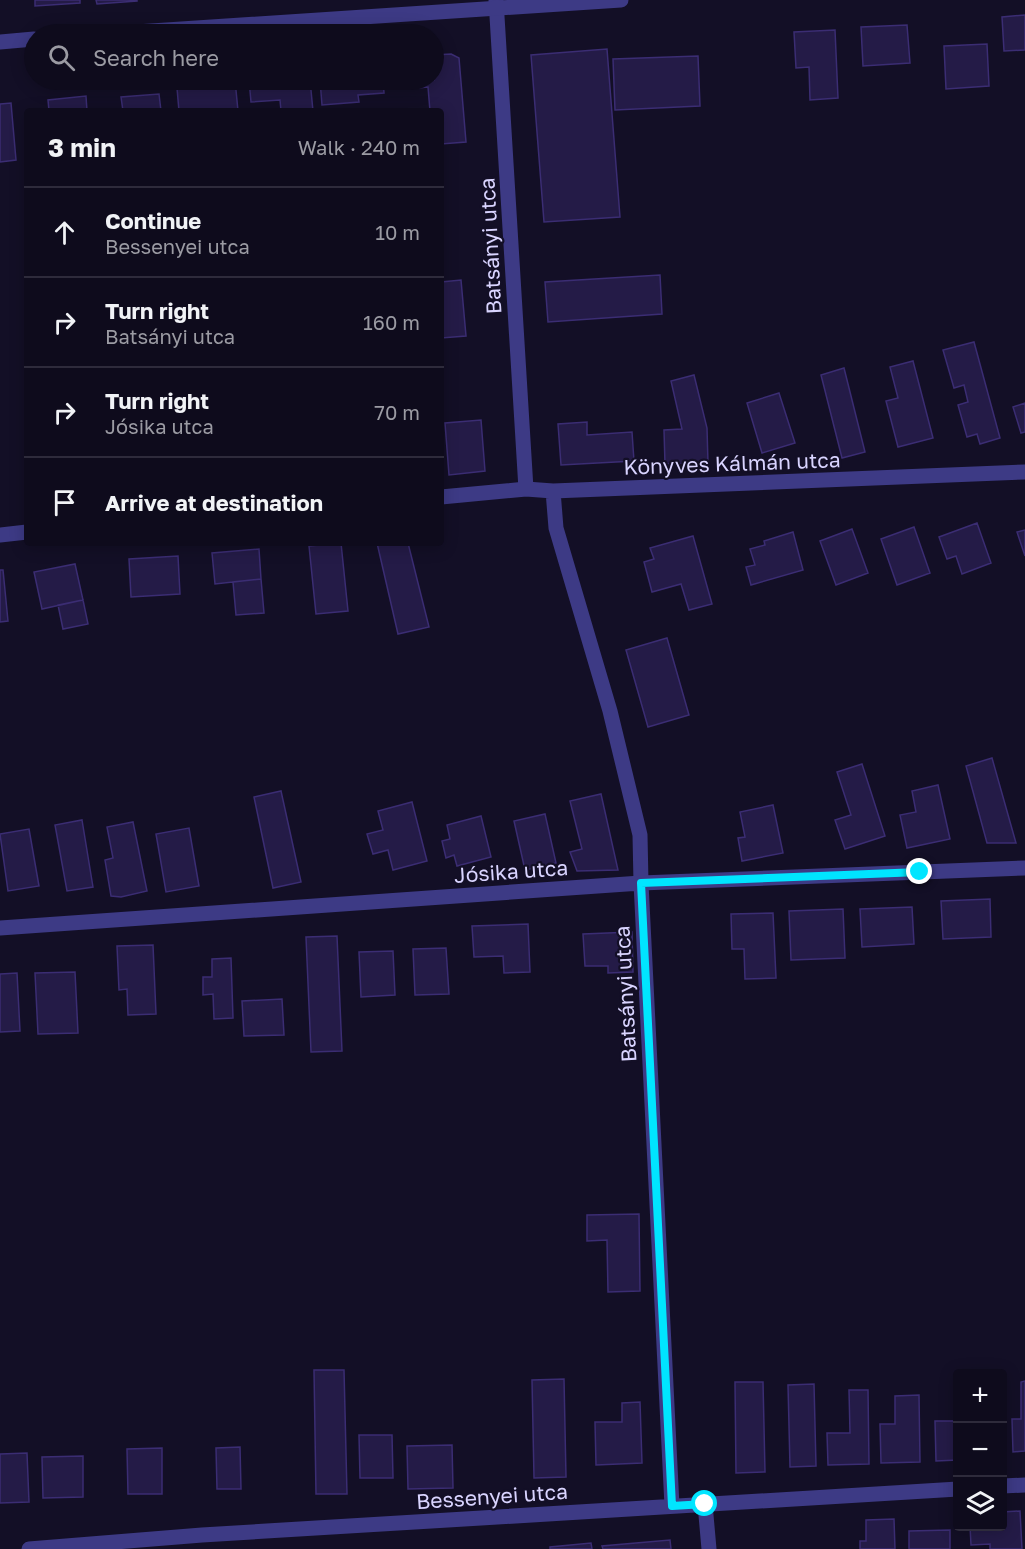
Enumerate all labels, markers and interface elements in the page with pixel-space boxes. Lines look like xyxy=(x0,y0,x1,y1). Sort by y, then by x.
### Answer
search box xyxy=(24,24,444,90)
icon: search xyxy=(45,41,78,74)
text: Search here xyxy=(93,44,219,71)
text: 3 min xyxy=(48,132,116,163)
text: Walk · 240 m xyxy=(298,135,420,159)
street label: Batsányi utca xyxy=(473,177,507,315)
text: Continue xyxy=(105,207,201,234)
icon: ahead xyxy=(48,216,81,249)
text: 10 m xyxy=(375,220,420,244)
text: Bessenyei utca xyxy=(105,234,250,258)
text: Turn right xyxy=(105,297,209,324)
icon: right xyxy=(48,306,81,339)
text: 160 m xyxy=(363,310,420,334)
text: Batsányi utca xyxy=(105,324,235,348)
text: Turn right xyxy=(105,387,209,414)
icon: right xyxy=(48,396,81,429)
text: 70 m xyxy=(374,400,420,424)
text: Jósika utca xyxy=(105,414,214,438)
street label: Könyves Kálmán utca xyxy=(623,446,841,480)
icon: arrive xyxy=(48,486,81,519)
text: Arrive at destination xyxy=(105,489,323,516)
street label: Jósika utca xyxy=(453,854,569,888)
route end xyxy=(906,858,932,884)
street label: Batsányi utca xyxy=(608,925,642,1063)
map controls xyxy=(953,1369,1007,1531)
button: + xyxy=(953,1369,1007,1423)
button: − xyxy=(953,1423,1007,1477)
button: layers xyxy=(953,1477,1007,1531)
street label: Bessenyei utca xyxy=(415,1478,569,1514)
route start xyxy=(691,1490,717,1516)

